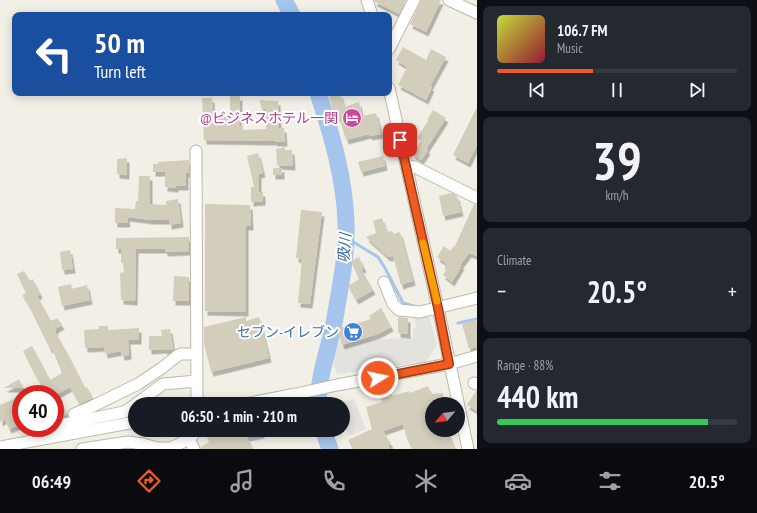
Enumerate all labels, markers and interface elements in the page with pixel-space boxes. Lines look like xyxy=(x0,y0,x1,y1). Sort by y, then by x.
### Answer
text: 106.7 FM xyxy=(557,21,608,40)
text: 50 m xyxy=(94,24,145,61)
icon: left xyxy=(28,28,80,80)
text: Music xyxy=(557,40,583,57)
text: Turn left xyxy=(94,60,146,83)
icon: previous xyxy=(526,79,548,101)
icon: pause xyxy=(606,79,628,101)
icon: next xyxy=(686,79,708,101)
hotel icon: @ビジネスホテル一関 xyxy=(341,107,363,129)
place label: @ビジネスホテル一関 xyxy=(200,109,338,127)
pin xyxy=(383,123,417,157)
text: 39 xyxy=(592,127,642,194)
icon: arrive xyxy=(389,129,411,151)
text: km/h xyxy=(605,187,629,204)
water label: 吸川 xyxy=(333,230,355,264)
text: Climate xyxy=(497,252,531,269)
text: 20.5° xyxy=(587,272,647,311)
text: − xyxy=(497,277,506,305)
text: + xyxy=(728,277,737,305)
supermarket icon: セブン-イレブン xyxy=(342,321,364,343)
place label: セブン-イレブン xyxy=(237,323,339,341)
position arrow xyxy=(357,357,399,399)
text: Range · 88% xyxy=(497,357,553,374)
text: 440 km xyxy=(497,377,578,416)
speed limit sign: 40 xyxy=(12,385,64,437)
north arrow xyxy=(425,397,465,437)
map controls xyxy=(425,397,465,437)
text: 06:50 · 1 min · 210 m xyxy=(181,407,297,426)
icon: directions xyxy=(135,467,163,495)
icon: music xyxy=(228,467,256,495)
icon: phone xyxy=(320,467,348,495)
icon: climate xyxy=(412,467,440,495)
icon: car xyxy=(504,467,532,495)
icon: filters xyxy=(596,467,624,495)
text: 06:49 xyxy=(32,470,71,493)
text: 20.5° xyxy=(689,470,725,493)

